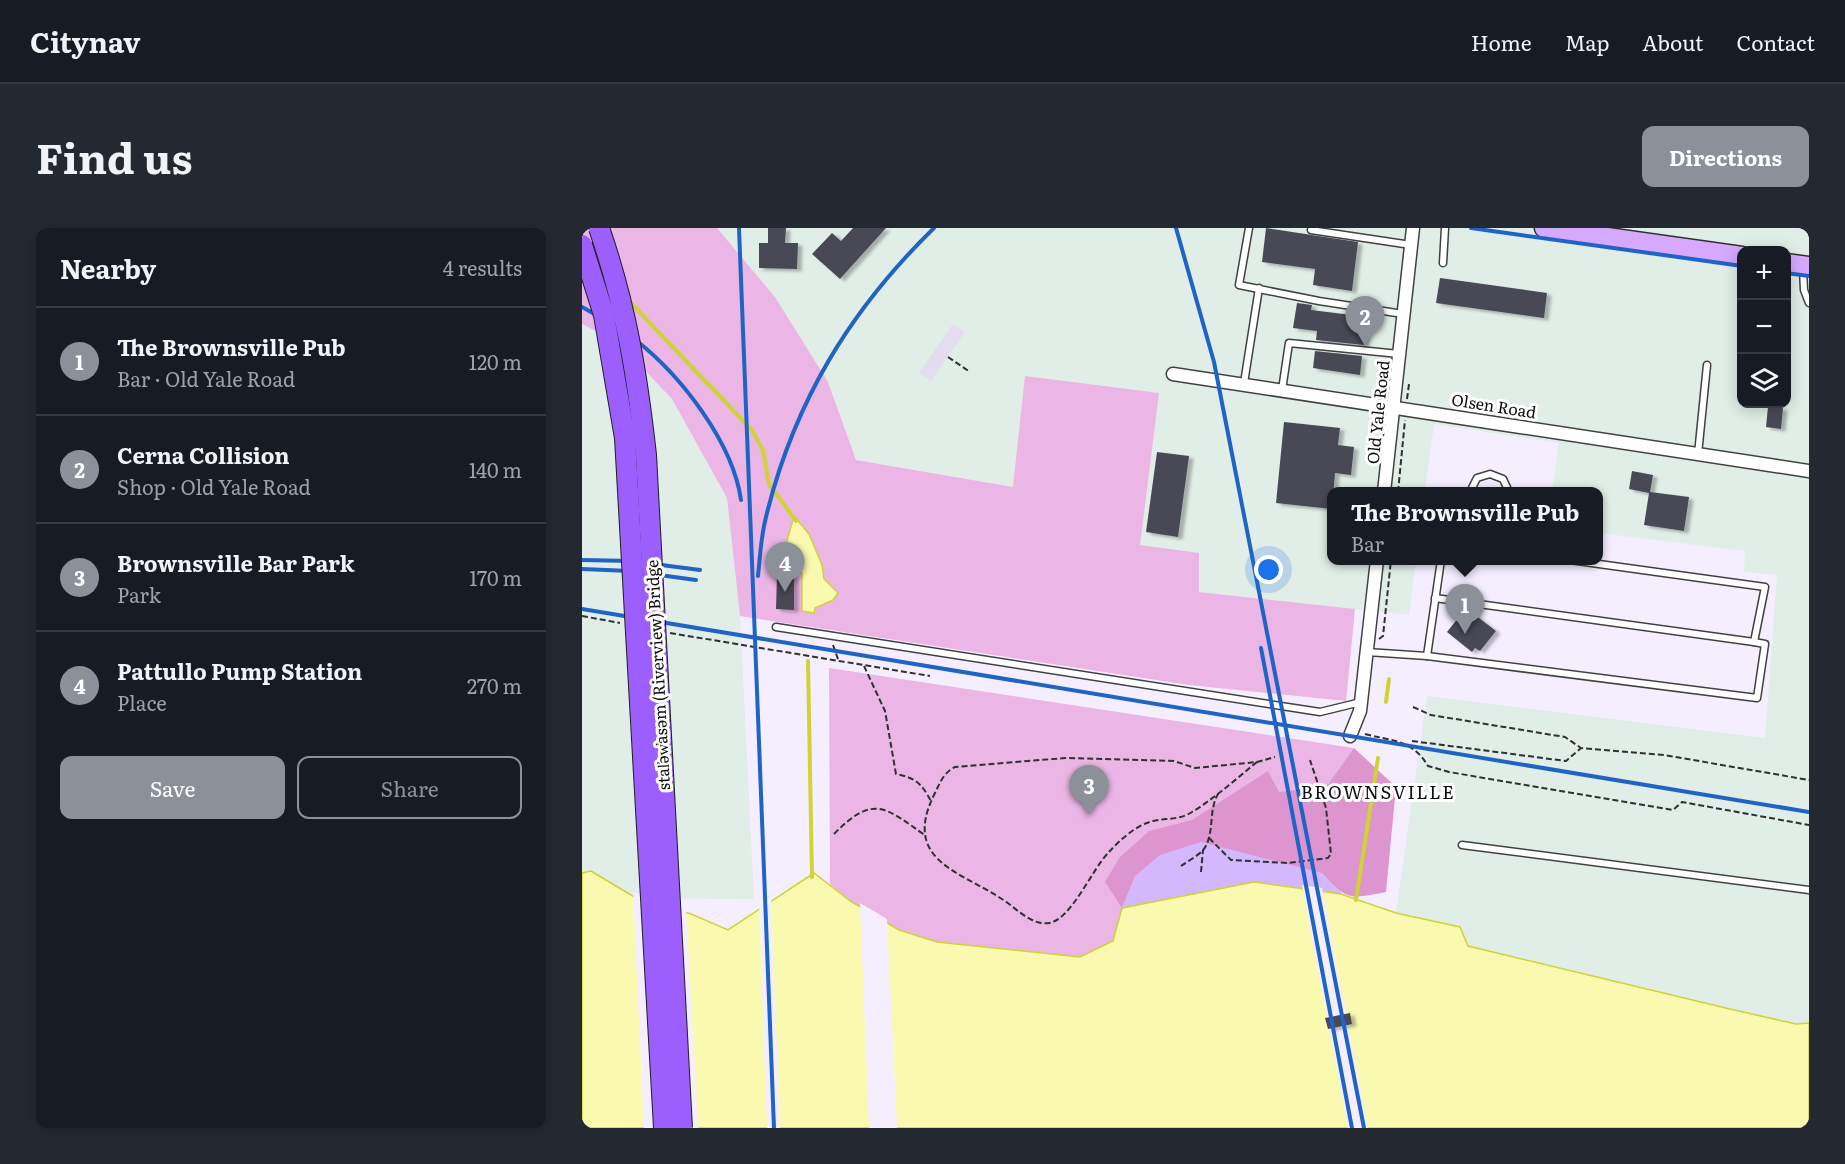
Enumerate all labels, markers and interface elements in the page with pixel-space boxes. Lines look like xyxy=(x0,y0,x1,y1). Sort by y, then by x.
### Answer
text: Citynav xyxy=(30,20,140,62)
text: Home xyxy=(1471,26,1532,57)
text: Map xyxy=(1565,26,1609,57)
text: About xyxy=(1642,26,1704,57)
text: Contact xyxy=(1737,26,1815,57)
text: Find us xyxy=(36,125,193,187)
button: Directions xyxy=(1642,126,1809,187)
map controls xyxy=(1737,246,1791,408)
button: + xyxy=(1737,246,1791,300)
text: Nearby xyxy=(60,248,156,287)
text: 4 results xyxy=(443,252,522,282)
pin: 2 xyxy=(1346,296,1384,346)
button: − xyxy=(1737,300,1791,354)
text: The Brownsville Pub xyxy=(117,330,346,363)
text: 1 xyxy=(75,346,84,376)
text: 120 m xyxy=(469,346,522,376)
button: layers xyxy=(1737,354,1791,408)
street label: Old Yale Road xyxy=(1360,359,1394,465)
text: Bar · Old Yale Road xyxy=(117,363,295,393)
street label: Olsen Road xyxy=(1450,386,1538,424)
text: Cerna Collision xyxy=(117,438,290,471)
text: 2 xyxy=(74,454,85,484)
text: 140 m xyxy=(469,454,522,484)
text: Shop · Old Yale Road xyxy=(117,471,311,501)
popup xyxy=(1327,487,1603,565)
text: The Brownsville Pub xyxy=(1351,495,1579,528)
text: Bar xyxy=(1351,528,1384,558)
pin: 4 xyxy=(766,542,804,592)
text: Brownsville Bar Park xyxy=(117,546,354,579)
your location xyxy=(1254,555,1283,584)
street label: stal̕əw̓asəm (Riverview) Bridge xyxy=(639,559,675,791)
text: 3 xyxy=(74,562,85,592)
text: 170 m xyxy=(469,562,522,592)
text: Park xyxy=(117,579,161,609)
pin: 1 xyxy=(1446,584,1484,634)
text: Pattullo Pump Station xyxy=(117,654,362,687)
text: 4 xyxy=(73,670,86,700)
text: 270 m xyxy=(467,670,522,700)
text: Place xyxy=(117,687,167,717)
button: Save xyxy=(60,756,285,819)
button: Share xyxy=(297,756,522,819)
pin: 3 xyxy=(1070,766,1108,815)
district label: BROWNSVILLE xyxy=(1301,778,1455,805)

